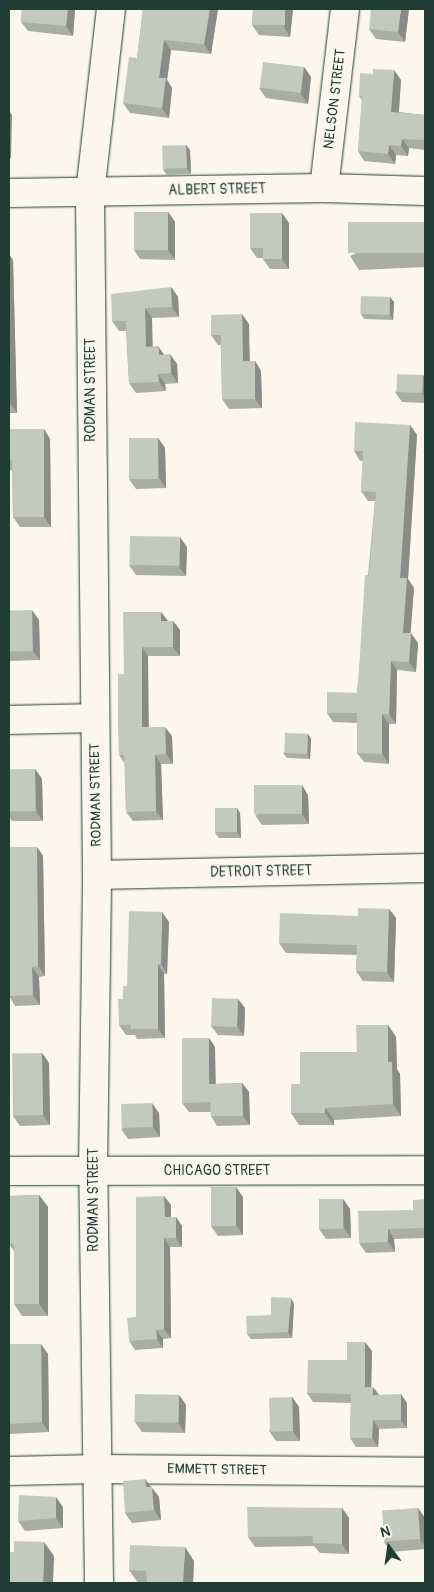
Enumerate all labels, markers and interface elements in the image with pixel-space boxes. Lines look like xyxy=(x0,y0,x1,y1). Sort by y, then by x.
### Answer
street label: NELSON STREET xyxy=(321,48,349,150)
street label: ALBERT STREET xyxy=(168,181,266,199)
street label: RODMAN STREET xyxy=(83,338,99,442)
street label: RODMAN STREET xyxy=(87,743,105,847)
street label: DETROIT STREET xyxy=(210,863,312,881)
street label: RODMAN STREET xyxy=(86,1148,102,1252)
street label: CHICAGO STREET xyxy=(164,1163,270,1179)
street label: EMMETT STREET xyxy=(167,1461,267,1479)
north arrow xyxy=(364,1522,414,1572)
text: N xyxy=(379,1523,392,1541)

